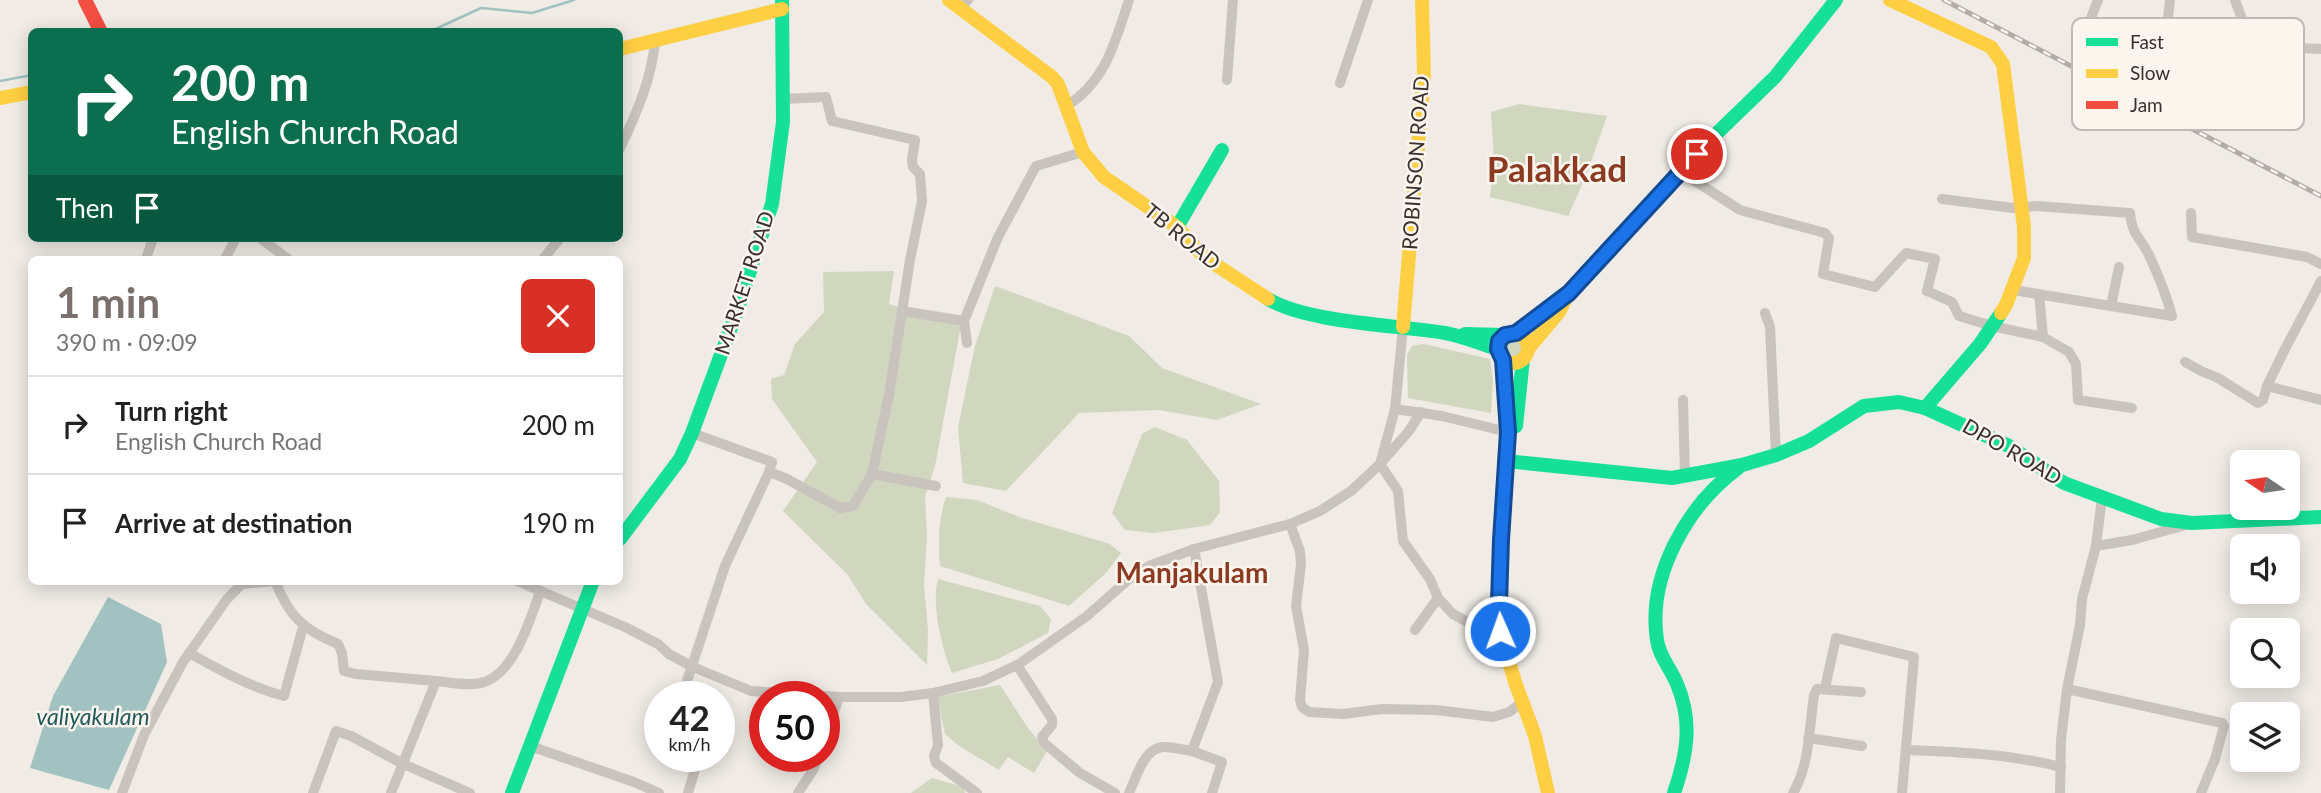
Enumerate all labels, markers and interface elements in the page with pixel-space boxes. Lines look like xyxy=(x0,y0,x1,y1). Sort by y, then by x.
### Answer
legend xyxy=(2072,18,2304,130)
text: Fast xyxy=(2130,30,2164,53)
text: 200 m xyxy=(171,53,309,111)
icon: right xyxy=(56,56,147,147)
text: Slow xyxy=(2130,61,2170,84)
street label: ROBINSON ROAD xyxy=(1396,75,1433,251)
text: Jam xyxy=(2130,93,2163,116)
text: English Church Road xyxy=(171,112,459,151)
pin xyxy=(1667,124,1727,184)
icon: arrive xyxy=(1678,135,1716,173)
district label: Palakkad xyxy=(1487,147,1627,189)
icon: arrive xyxy=(128,189,166,227)
text: Then xyxy=(56,192,114,224)
street label: TB ROAD xyxy=(1140,197,1226,274)
street label: MARKET ROAD xyxy=(709,208,779,358)
text: 1 min xyxy=(56,277,160,327)
button: close xyxy=(521,279,595,353)
text: 390 m · 09:09 xyxy=(56,328,198,356)
text: Turn right xyxy=(115,395,228,427)
icon: right xyxy=(56,406,94,444)
text: 200 m xyxy=(522,409,595,441)
street label: DPO ROAD xyxy=(1959,412,2067,489)
text: English Church Road xyxy=(115,427,322,455)
north arrow xyxy=(2230,450,2300,520)
map controls xyxy=(2230,450,2300,772)
icon: arrive xyxy=(56,504,94,542)
text: Arrive at destination xyxy=(115,507,352,539)
text: 190 m xyxy=(522,507,595,539)
button: sound xyxy=(2230,534,2300,604)
district label: Manjakulam xyxy=(1116,555,1268,589)
position arrow xyxy=(1463,594,1537,668)
button: search xyxy=(2230,618,2300,688)
speed limit sign: 50 xyxy=(749,681,840,772)
text: 42 xyxy=(669,696,710,738)
water label: valiyakulam xyxy=(36,702,150,730)
button: layers xyxy=(2230,702,2300,772)
text: km/h xyxy=(668,733,711,755)

